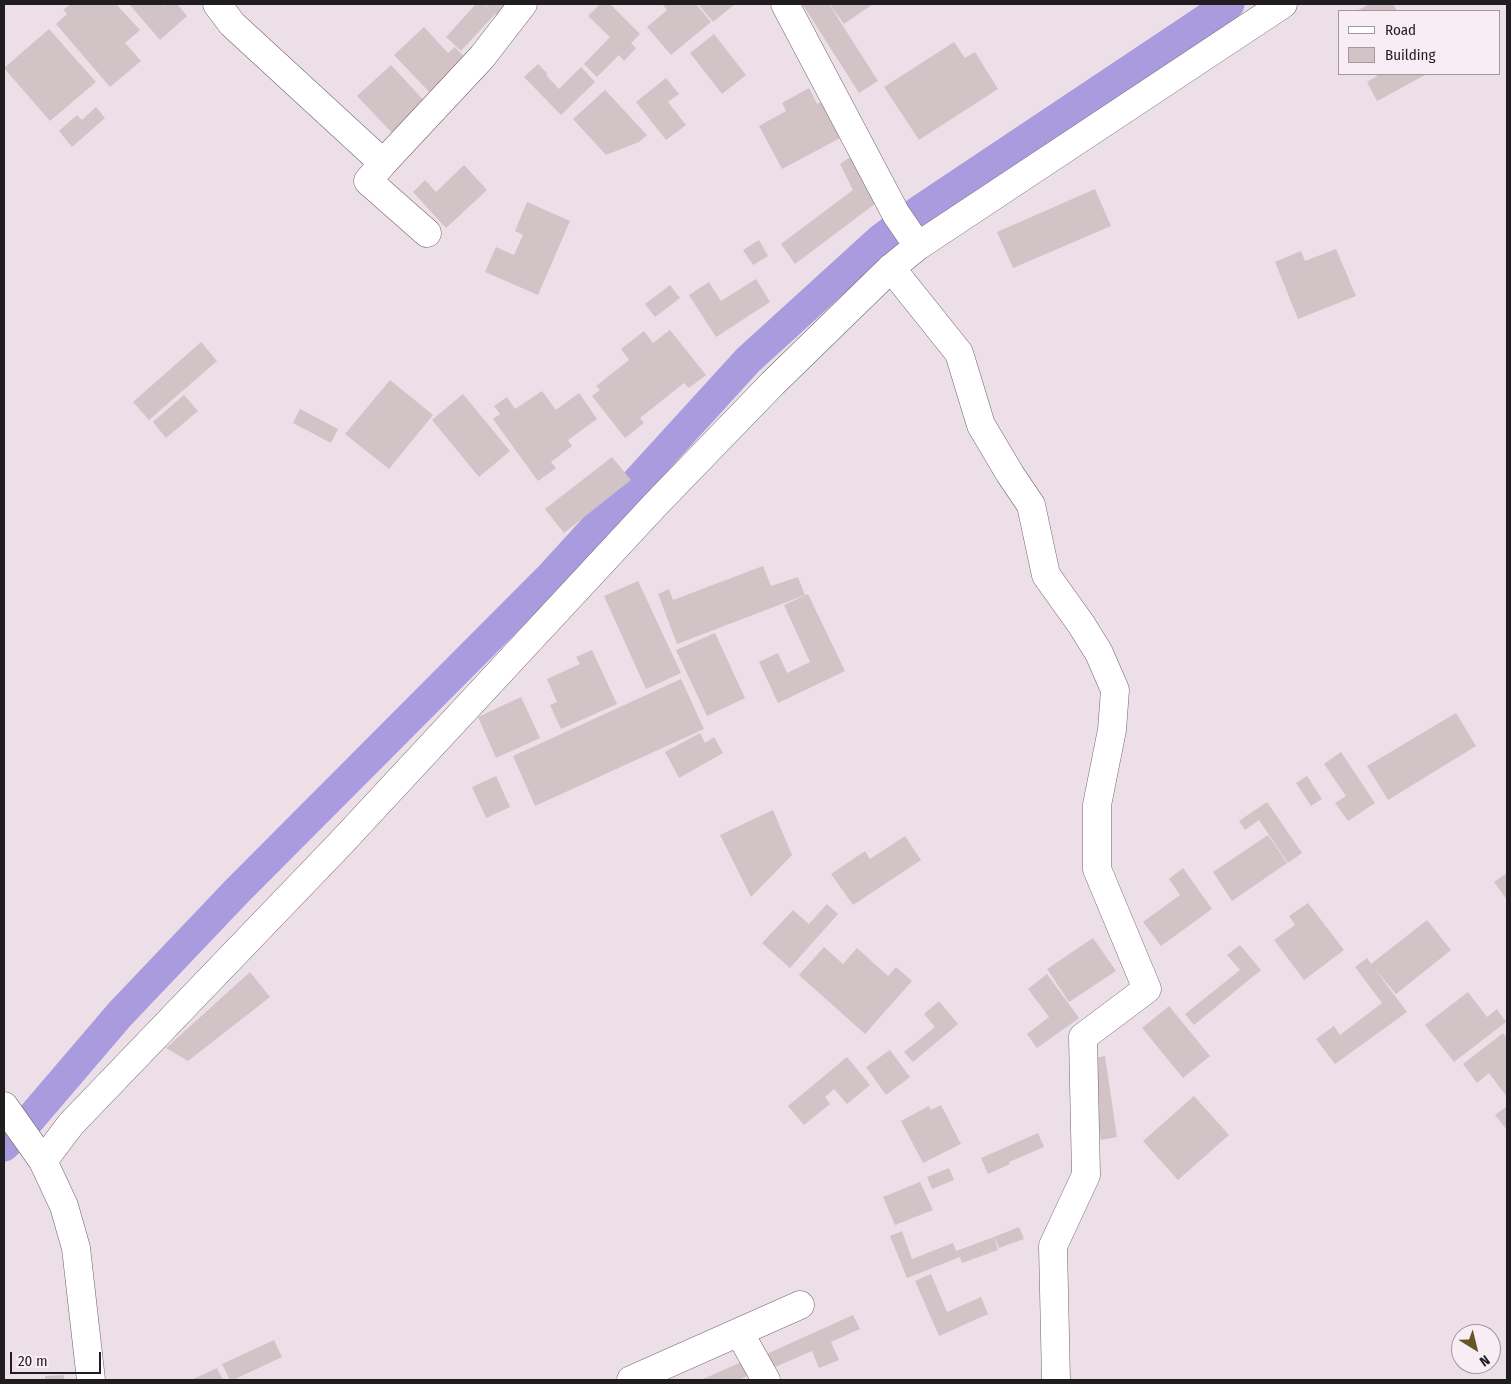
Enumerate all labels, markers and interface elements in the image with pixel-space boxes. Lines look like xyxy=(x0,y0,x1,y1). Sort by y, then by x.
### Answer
legend xyxy=(1338,10,1501,75)
text: Road xyxy=(1385,21,1416,39)
text: Building xyxy=(1385,46,1436,64)
north arrow xyxy=(1451,1324,1501,1374)
scale bar xyxy=(12,1342,104,1374)
text: N xyxy=(1476,1351,1493,1370)
text: 20 m xyxy=(18,1352,48,1370)

